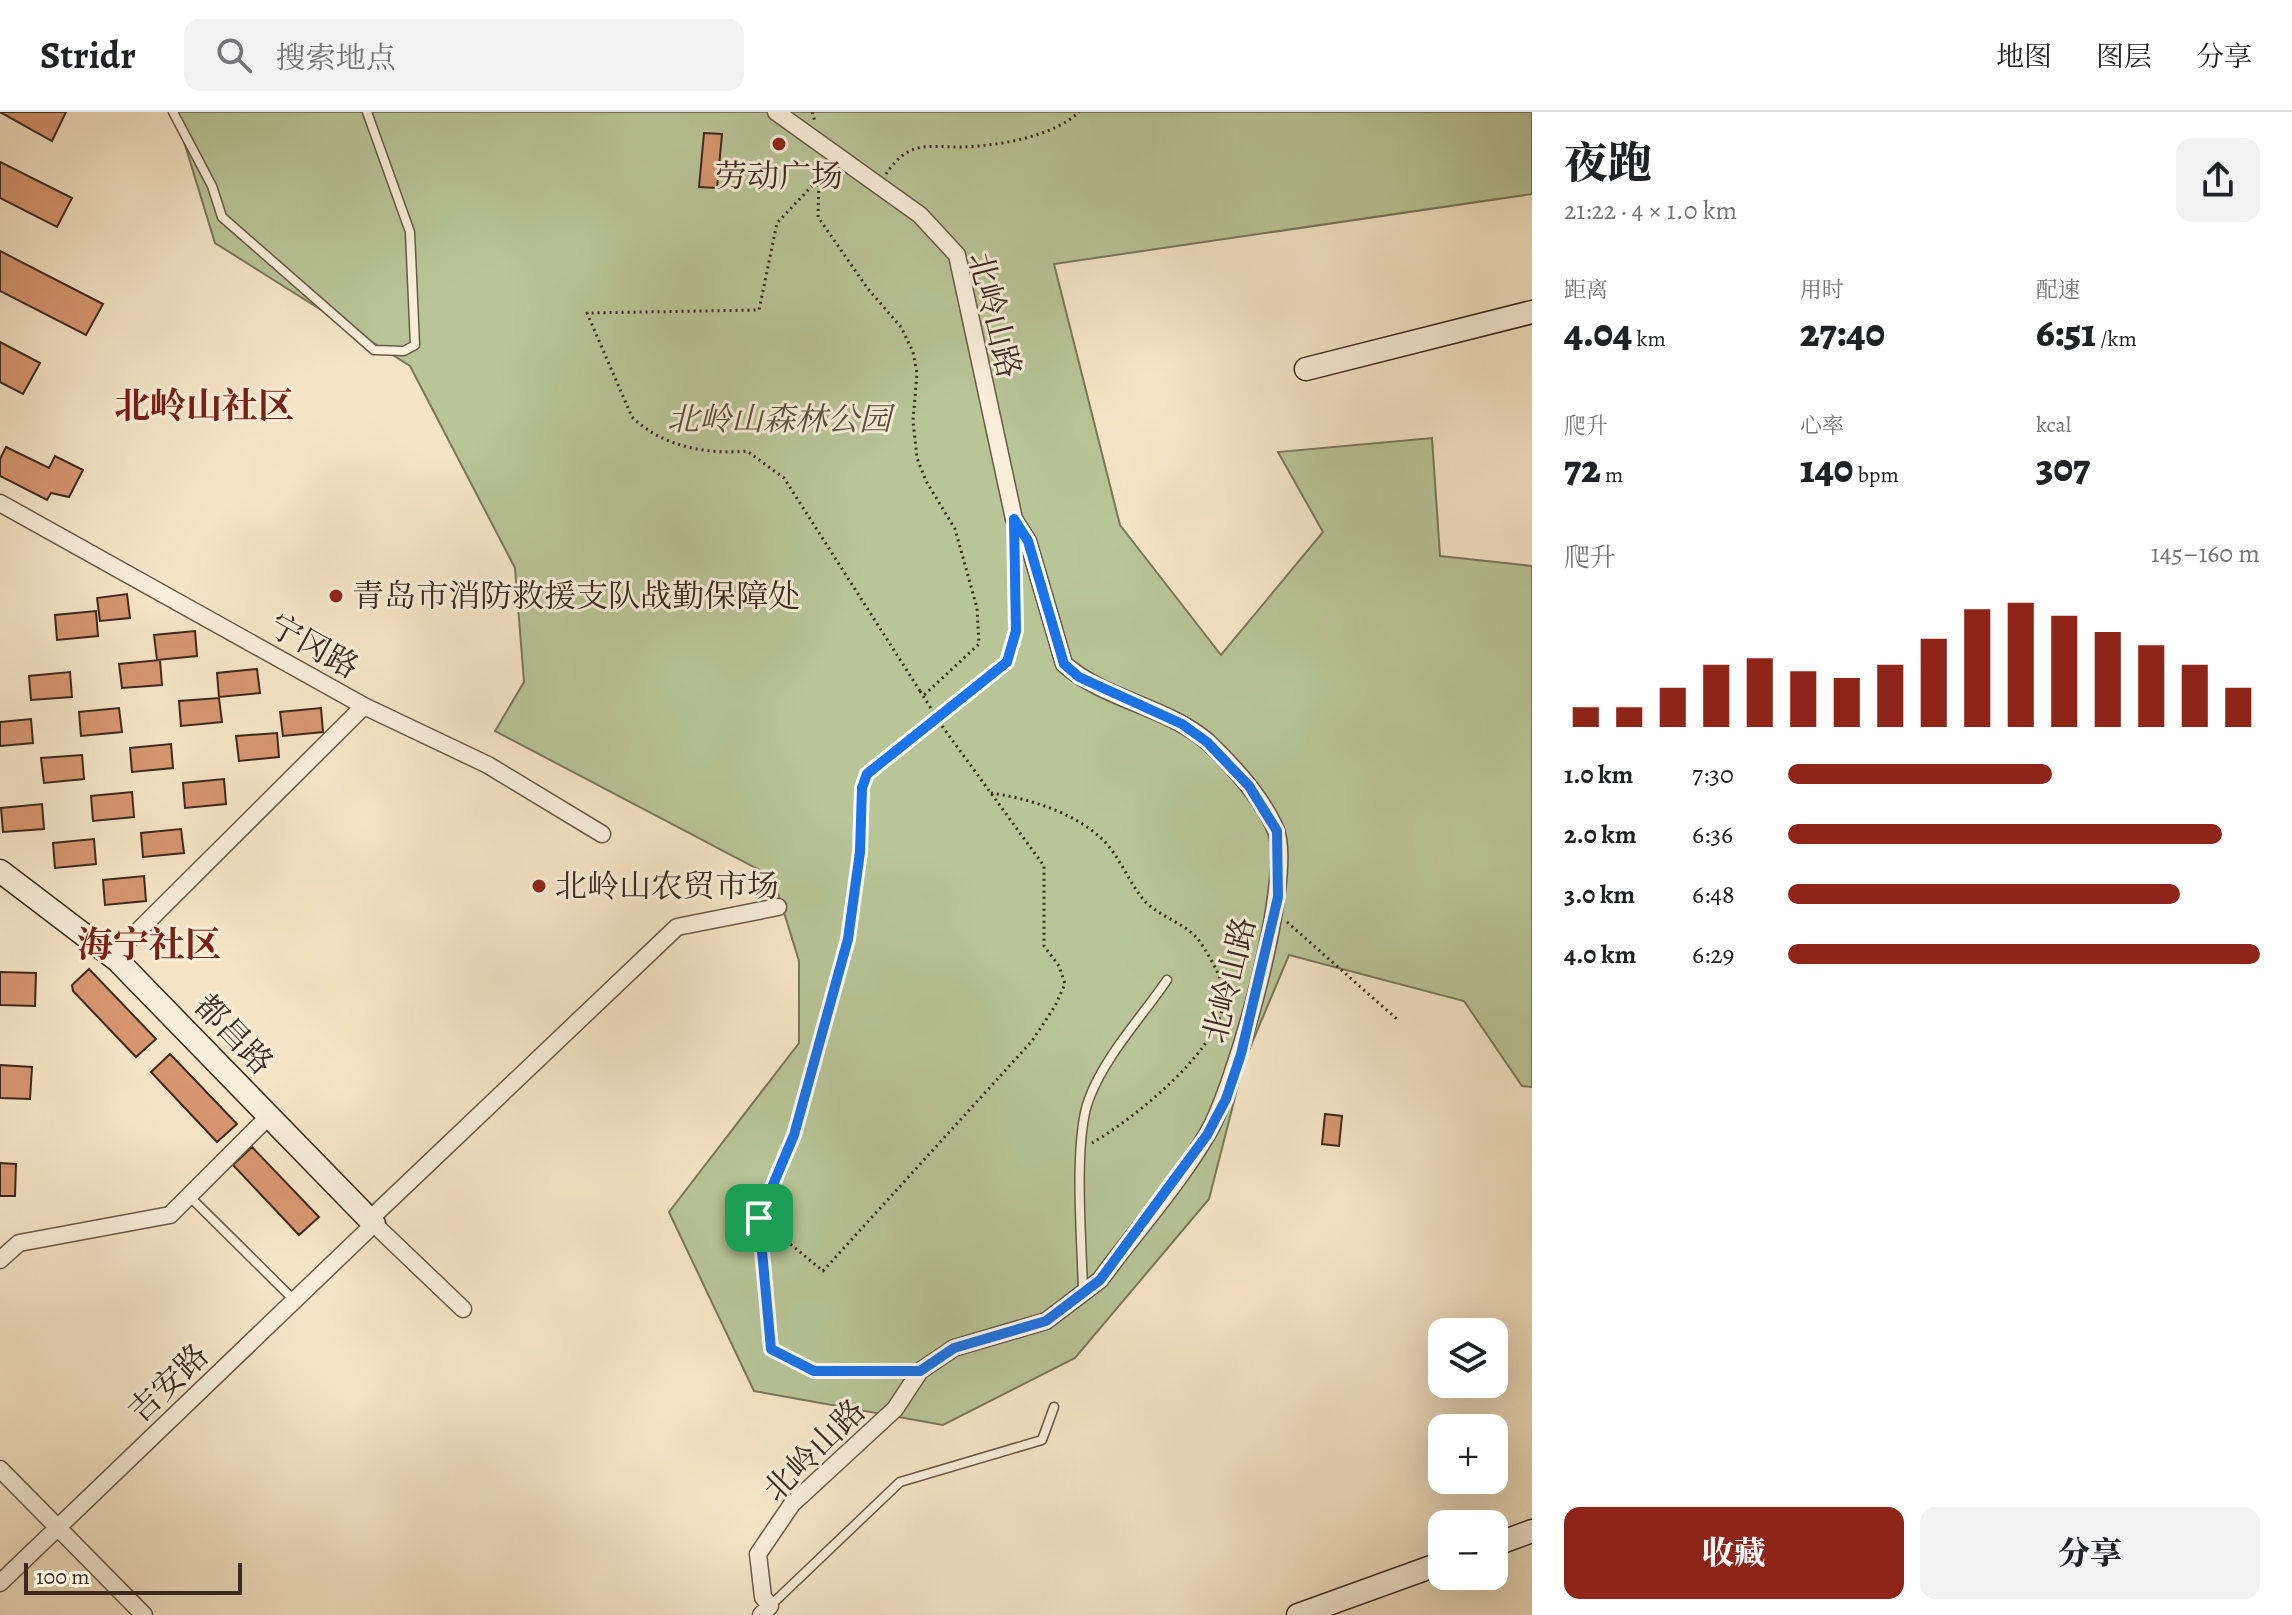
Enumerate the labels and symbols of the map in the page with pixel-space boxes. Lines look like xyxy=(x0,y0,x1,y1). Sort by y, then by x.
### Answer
marker: 劳动广场 xyxy=(770,135,788,153)
place label: 劳动广场 xyxy=(715,154,843,198)
street label: 北岭山路 xyxy=(958,248,1032,382)
district label: 北岭山社区 xyxy=(114,381,294,430)
park label: 北岭山森林公园 xyxy=(667,397,896,441)
place label: 青岛市消防救援支队战勤保障处 xyxy=(352,574,800,618)
marker: 青岛市消防救援支队战勤保障处 xyxy=(327,587,345,605)
street label: 宁冈路 xyxy=(261,603,367,689)
place label: 北岭山农贸市场 xyxy=(555,864,779,908)
marker: 北岭山农贸市场 xyxy=(530,877,548,895)
street label: 北岭山路 xyxy=(1192,913,1266,1047)
district label: 海宁社区 xyxy=(77,920,221,969)
street label: 都昌路 xyxy=(185,984,283,1084)
pin xyxy=(725,1184,793,1252)
street label: 吉安路 xyxy=(118,1334,218,1432)
street label: 北岭山路 xyxy=(753,1389,875,1511)
scale bar xyxy=(24,1559,242,1595)

